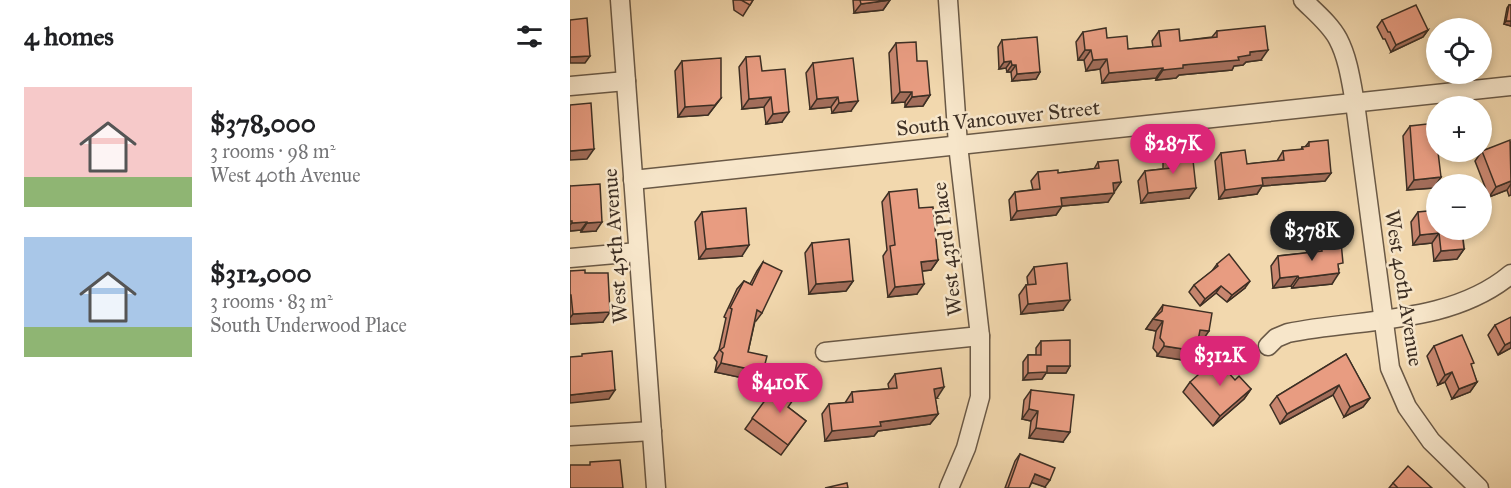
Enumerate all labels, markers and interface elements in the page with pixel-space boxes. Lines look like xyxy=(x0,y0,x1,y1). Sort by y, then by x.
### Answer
map controls xyxy=(1426,18,1492,240)
button: locate xyxy=(1426,18,1492,84)
text: 4 homes xyxy=(24,20,114,52)
icon: filters xyxy=(513,20,546,53)
street label: South Vancouver Street xyxy=(895,94,1102,142)
button: + xyxy=(1426,96,1492,162)
text: $378,000 xyxy=(210,107,316,139)
icon: home xyxy=(72,111,144,183)
pin: $287K xyxy=(1131,124,1215,175)
text: $287K xyxy=(1144,131,1202,155)
text: 3 rooms · 98 m² xyxy=(210,139,335,163)
text: West 40th Avenue xyxy=(210,163,361,187)
street label: West 45th Avenue xyxy=(597,167,633,325)
button: − xyxy=(1426,174,1492,240)
street label: West 43rd Place xyxy=(926,180,968,317)
street label: West 40th Avenue xyxy=(1379,208,1429,368)
pin: $378K xyxy=(1270,211,1354,262)
text: $378K xyxy=(1284,218,1340,242)
text: $312,000 xyxy=(210,257,312,289)
icon: home xyxy=(72,261,144,333)
text: 3 rooms · 83 m² xyxy=(210,289,333,313)
text: South Underwood Place xyxy=(210,313,407,337)
pin: $312K xyxy=(1178,336,1262,387)
text: $312K xyxy=(1194,343,1246,367)
pin: $410K xyxy=(738,363,822,414)
text: $410K xyxy=(752,370,808,394)

